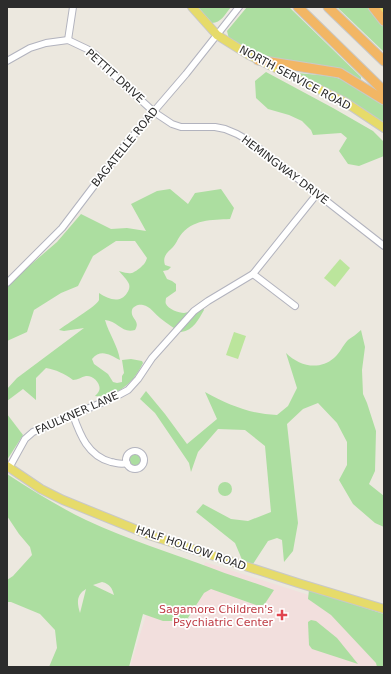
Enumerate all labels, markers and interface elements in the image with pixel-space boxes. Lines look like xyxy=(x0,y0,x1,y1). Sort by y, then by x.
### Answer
street label: NORTH SERVICE ROAD xyxy=(237,43,353,113)
street label: PETTIT DRIVE xyxy=(83,46,147,106)
street label: BAGATELLE ROAD xyxy=(89,105,161,189)
street label: HEMINGWAY DRIVE xyxy=(239,133,331,207)
street label: FAULKNER LANE xyxy=(33,389,121,437)
street label: HALF HOLLOW ROAD xyxy=(134,523,248,573)
place label: Sagamore Children's Psychiatric Center xyxy=(159,603,273,629)
marker: Sagamore Children's Psychiatric Center xyxy=(276,609,288,621)

